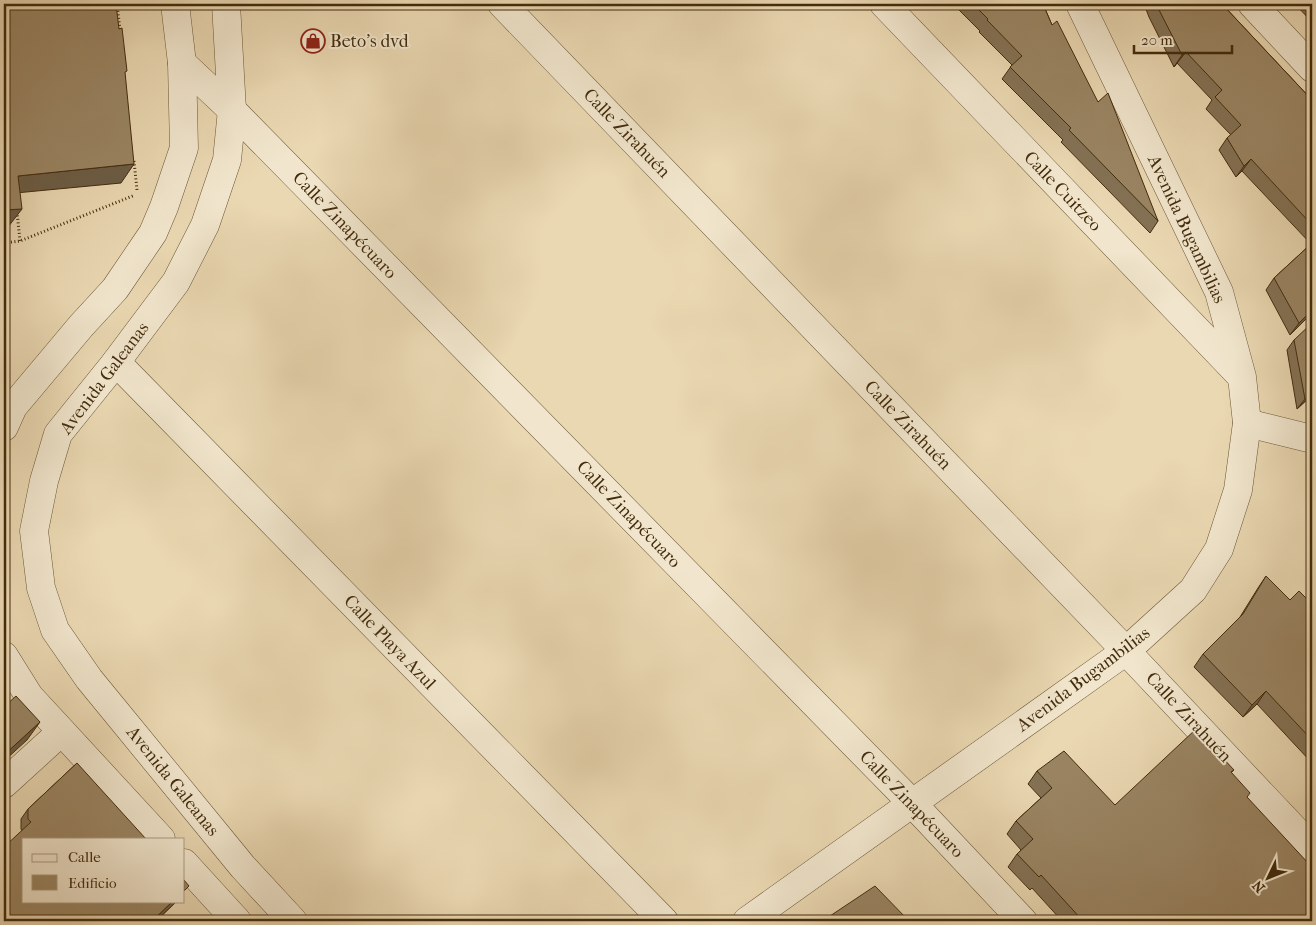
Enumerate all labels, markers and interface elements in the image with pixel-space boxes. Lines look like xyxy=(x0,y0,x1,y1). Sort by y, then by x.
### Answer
scale bar xyxy=(1134,22,1231,54)
shop icon: Beto's dvd xyxy=(300,28,326,54)
place label: Beto's dvd xyxy=(330,31,409,52)
text: 20 m xyxy=(1141,31,1173,49)
street label: Calle Zirahuén xyxy=(579,84,675,183)
street label: Calle Cuitzeo xyxy=(1019,147,1106,236)
street label: Avenida Bugambilias xyxy=(1143,151,1230,307)
street label: Calle Zinapécuaro xyxy=(288,167,401,283)
street label: Avenida Galeanas xyxy=(55,318,154,439)
street label: Calle Zirahuén xyxy=(860,376,956,475)
street label: Calle Zinapécuaro xyxy=(572,456,685,572)
street label: Calle Playa Azul xyxy=(339,591,440,694)
street label: Avenida Bugambilias xyxy=(1012,622,1154,737)
street label: Calle Zirahuén xyxy=(1141,668,1236,767)
street label: Avenida Galeanas xyxy=(121,721,223,841)
street label: Calle Zinapécuaro xyxy=(855,746,968,862)
legend xyxy=(22,838,185,902)
text: Calle xyxy=(68,848,101,866)
north arrow xyxy=(1244,852,1294,902)
text: Edificio xyxy=(68,874,117,892)
text: N xyxy=(1249,877,1269,896)

